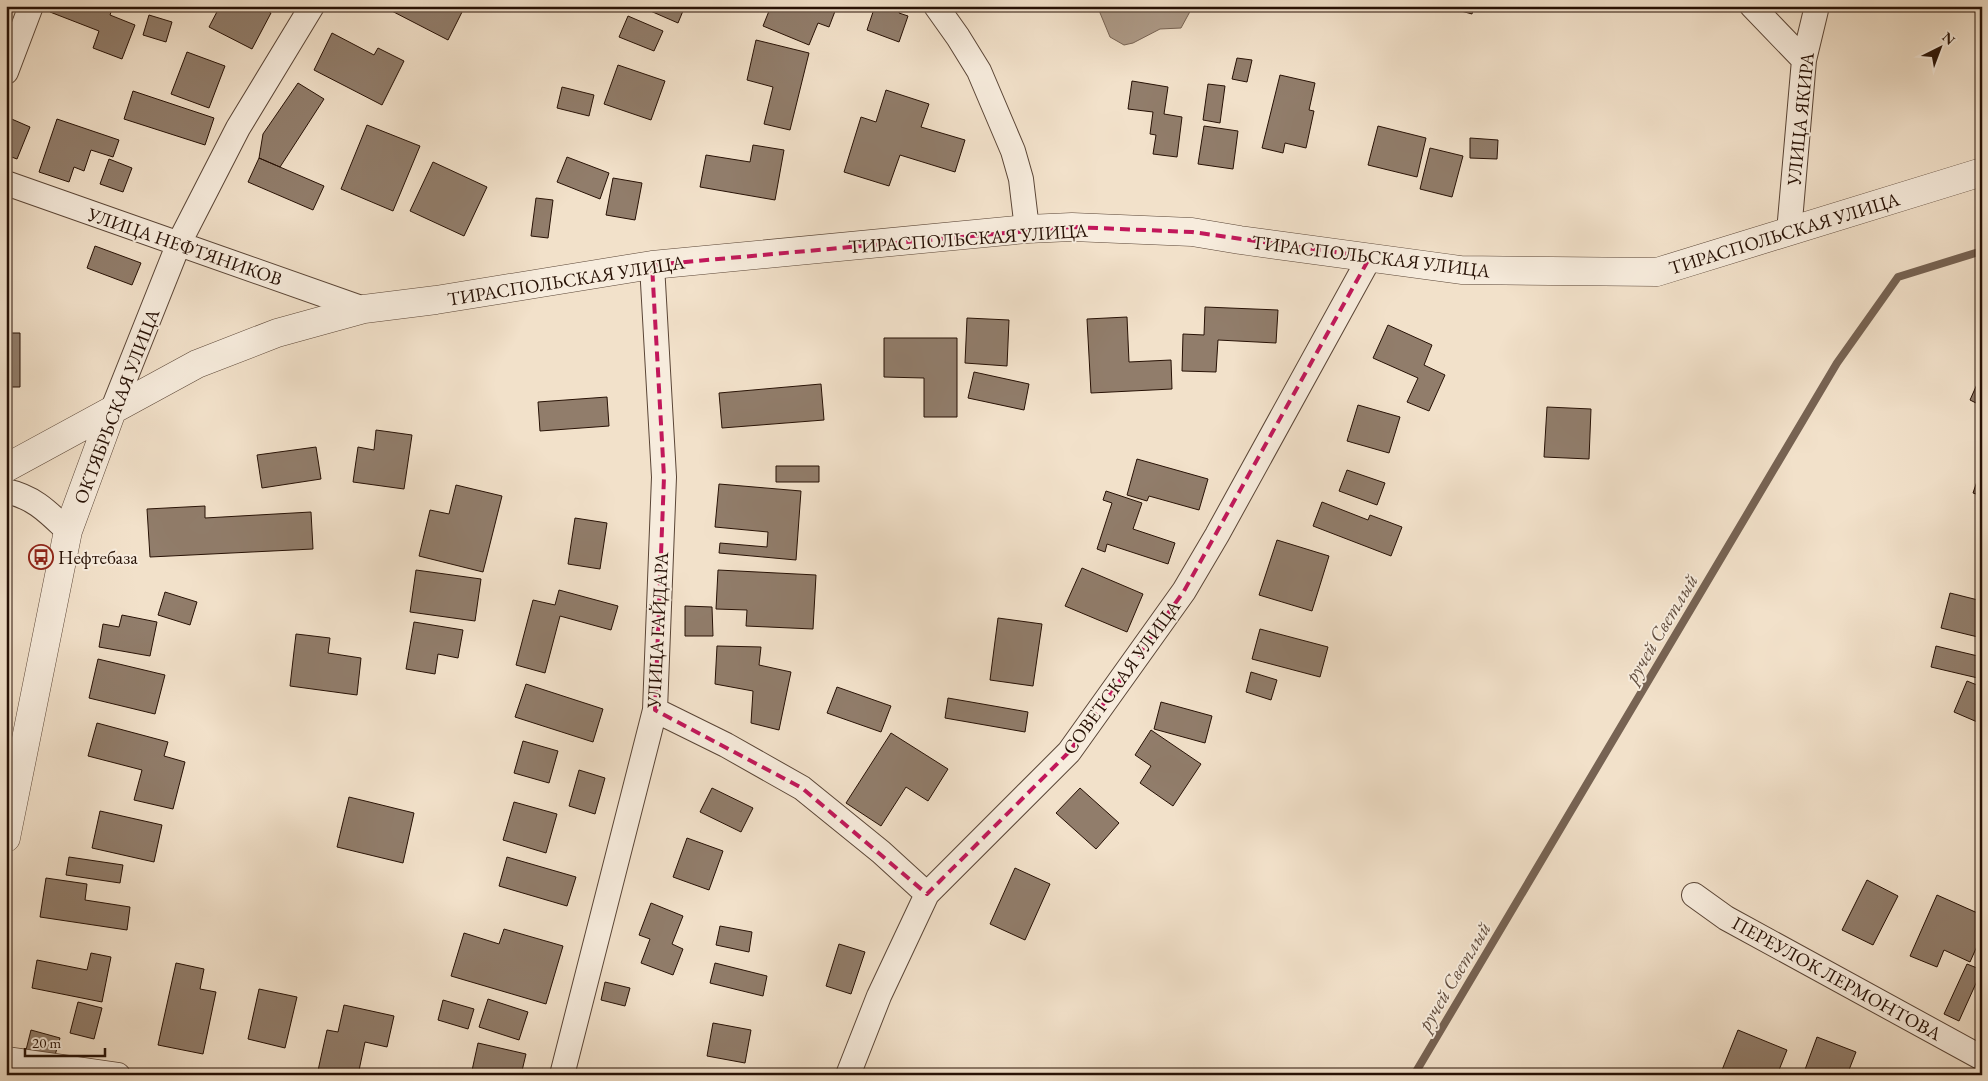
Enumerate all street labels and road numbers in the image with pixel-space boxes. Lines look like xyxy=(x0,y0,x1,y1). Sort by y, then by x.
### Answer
street label: УЛИЦА ЯКИРА xyxy=(1781,50,1820,188)
street label: ТИРАСПОЛЬСКАЯ УЛИЦА xyxy=(1666,186,1903,281)
street label: УЛИЦА НЕФТЯНИКОВ xyxy=(83,201,285,292)
street label: ТИРАСПОЛЬСКАЯ УЛИЦА xyxy=(847,218,1090,259)
street label: ТИРАСПОЛЬСКАЯ УЛИЦА xyxy=(1250,229,1492,284)
street label: ТИРАСПОЛЬСКАЯ УЛИЦА xyxy=(446,249,687,312)
street label: ОКТЯБРЬСКАЯ УЛИЦА xyxy=(68,304,166,507)
street label: УЛИЦА ГАЙДАРА xyxy=(641,550,674,710)
street label: СОВЕТСКАЯ УЛИЦА xyxy=(1057,594,1187,760)
street label: ПЕРЕУЛОК ЛЕРМОНТОВА xyxy=(1728,910,1947,1047)

